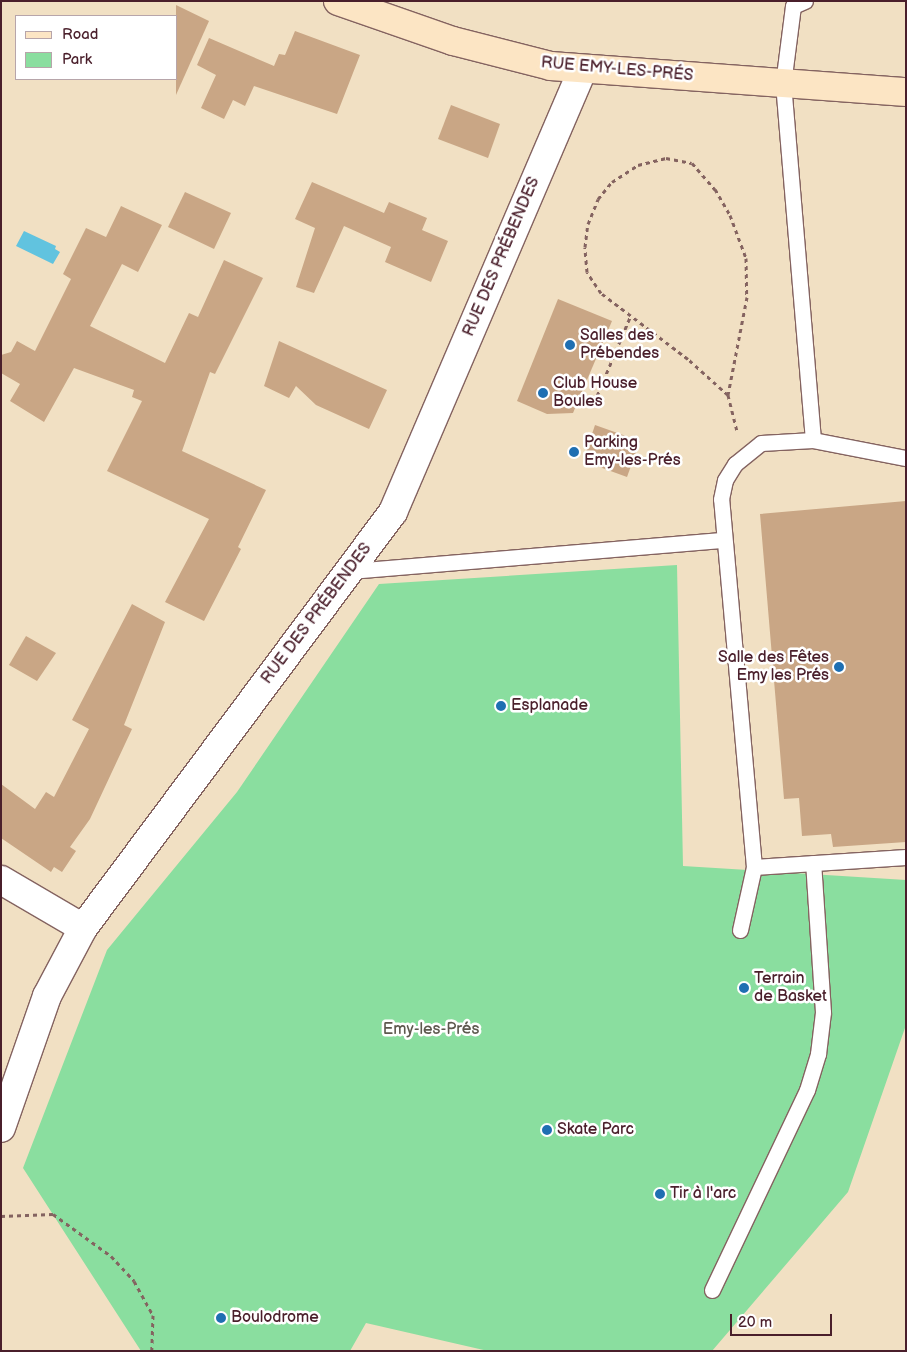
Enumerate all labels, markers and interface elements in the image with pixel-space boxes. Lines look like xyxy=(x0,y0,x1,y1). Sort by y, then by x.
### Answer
legend xyxy=(15,15,178,80)
text: Road xyxy=(62,25,98,44)
text: Park xyxy=(62,50,92,69)
street label: RUE EMY-LES-PRÉS xyxy=(540,54,694,86)
street label: RUE DES PRÉBENDES xyxy=(460,174,544,340)
place label: Salles des Prébendes xyxy=(580,326,659,364)
marker: Salles des Prébendes xyxy=(564,339,576,351)
place label: Club House Boules xyxy=(553,374,637,412)
marker: Club House Boules xyxy=(537,387,549,399)
place label: Parking Emy-les-Prés xyxy=(584,433,681,471)
marker: Parking Emy-les-Prés xyxy=(568,446,580,458)
street label: RUE DES PRÉBENDES xyxy=(258,540,376,688)
place label: Salle des Fêtes Emy les Prés xyxy=(718,648,829,686)
marker: Salle des Fêtes Emy les Prés xyxy=(833,661,845,673)
place label: Esplanade xyxy=(511,696,588,716)
marker: Esplanade xyxy=(495,700,507,712)
place label: Terrain de Basket xyxy=(754,969,827,1007)
marker: Terrain de Basket xyxy=(738,982,750,994)
park label: Emy-les-Prés xyxy=(383,1020,479,1040)
place label: Skate Parc xyxy=(557,1120,634,1140)
marker: Skate Parc xyxy=(541,1124,553,1136)
place label: Tir à l'arc xyxy=(670,1184,736,1204)
marker: Tir à l'arc xyxy=(654,1188,666,1200)
scale bar xyxy=(732,1304,834,1336)
place label: Boulodrome xyxy=(231,1308,319,1328)
marker: Boulodrome xyxy=(215,1312,227,1324)
text: 20 m xyxy=(738,1313,772,1332)

